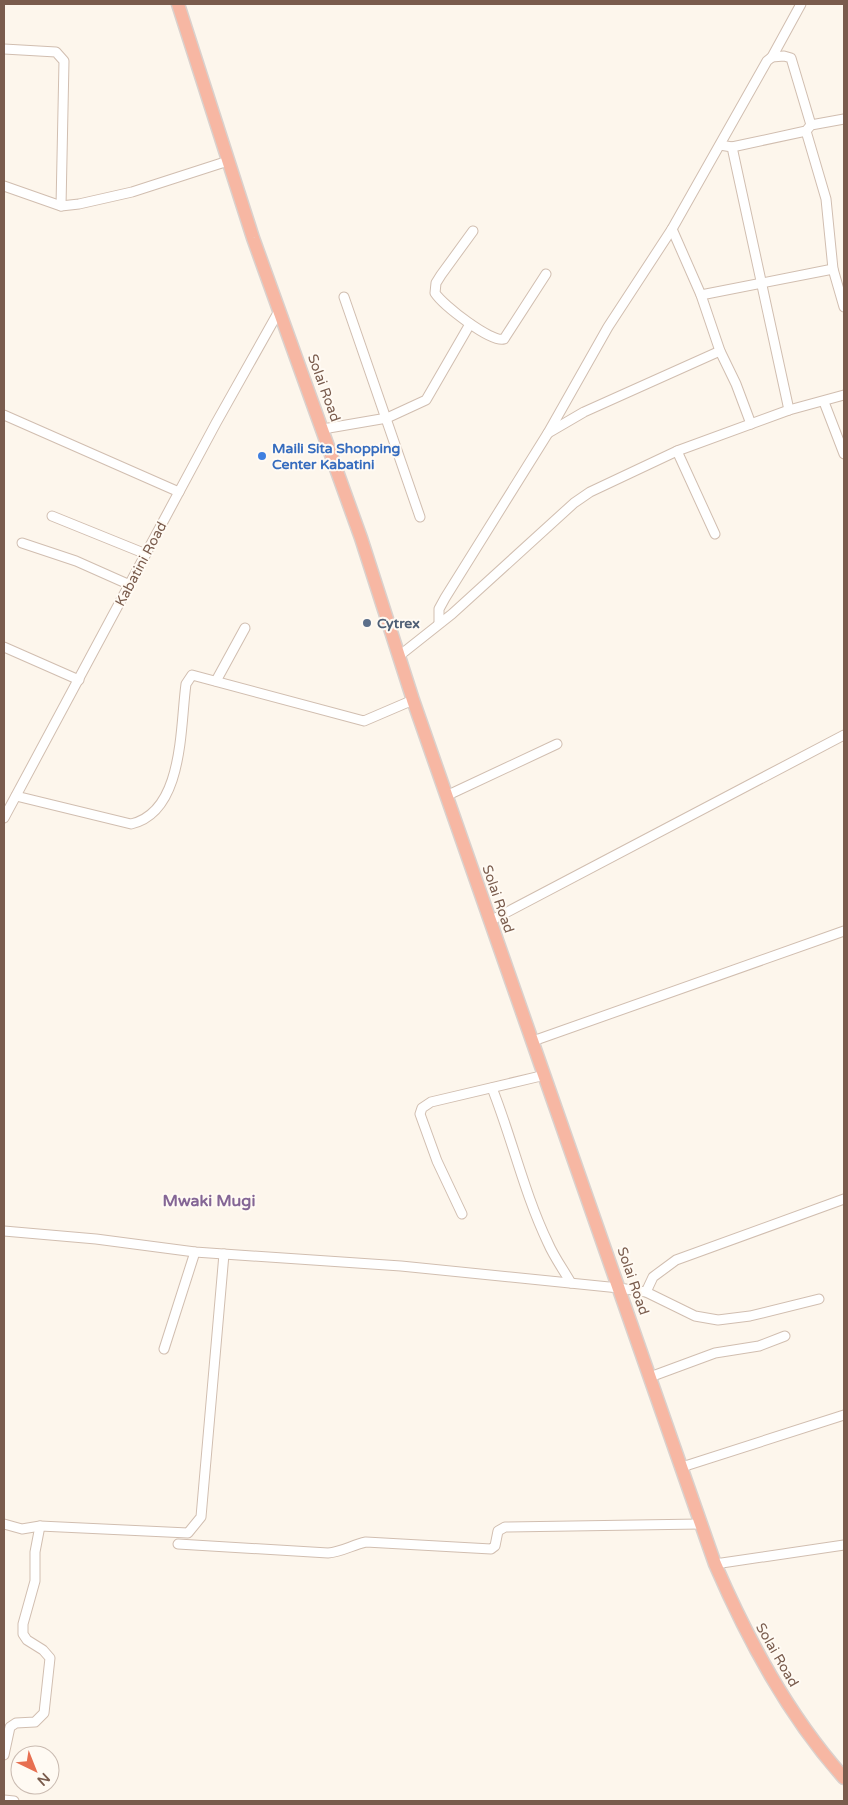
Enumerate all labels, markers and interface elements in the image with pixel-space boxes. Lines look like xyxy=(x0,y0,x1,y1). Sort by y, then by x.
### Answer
street label: Solai Road xyxy=(304,352,344,424)
place label: Maili Sita Shopping Center Kabatini xyxy=(272,440,401,473)
marker: Maili Sita Shopping Center Kabatini xyxy=(256,450,268,462)
street label: Kabatini Road xyxy=(112,519,170,609)
place label: Cytrex xyxy=(377,615,420,632)
marker: Cytrex xyxy=(361,617,373,629)
street label: Solai Road xyxy=(478,863,518,935)
district label: Mwaki Mugi xyxy=(163,1191,255,1211)
street label: Solai Road xyxy=(613,1245,653,1317)
street label: Solai Road xyxy=(752,1620,802,1690)
north arrow xyxy=(10,1745,60,1795)
text: N xyxy=(34,1769,53,1789)

